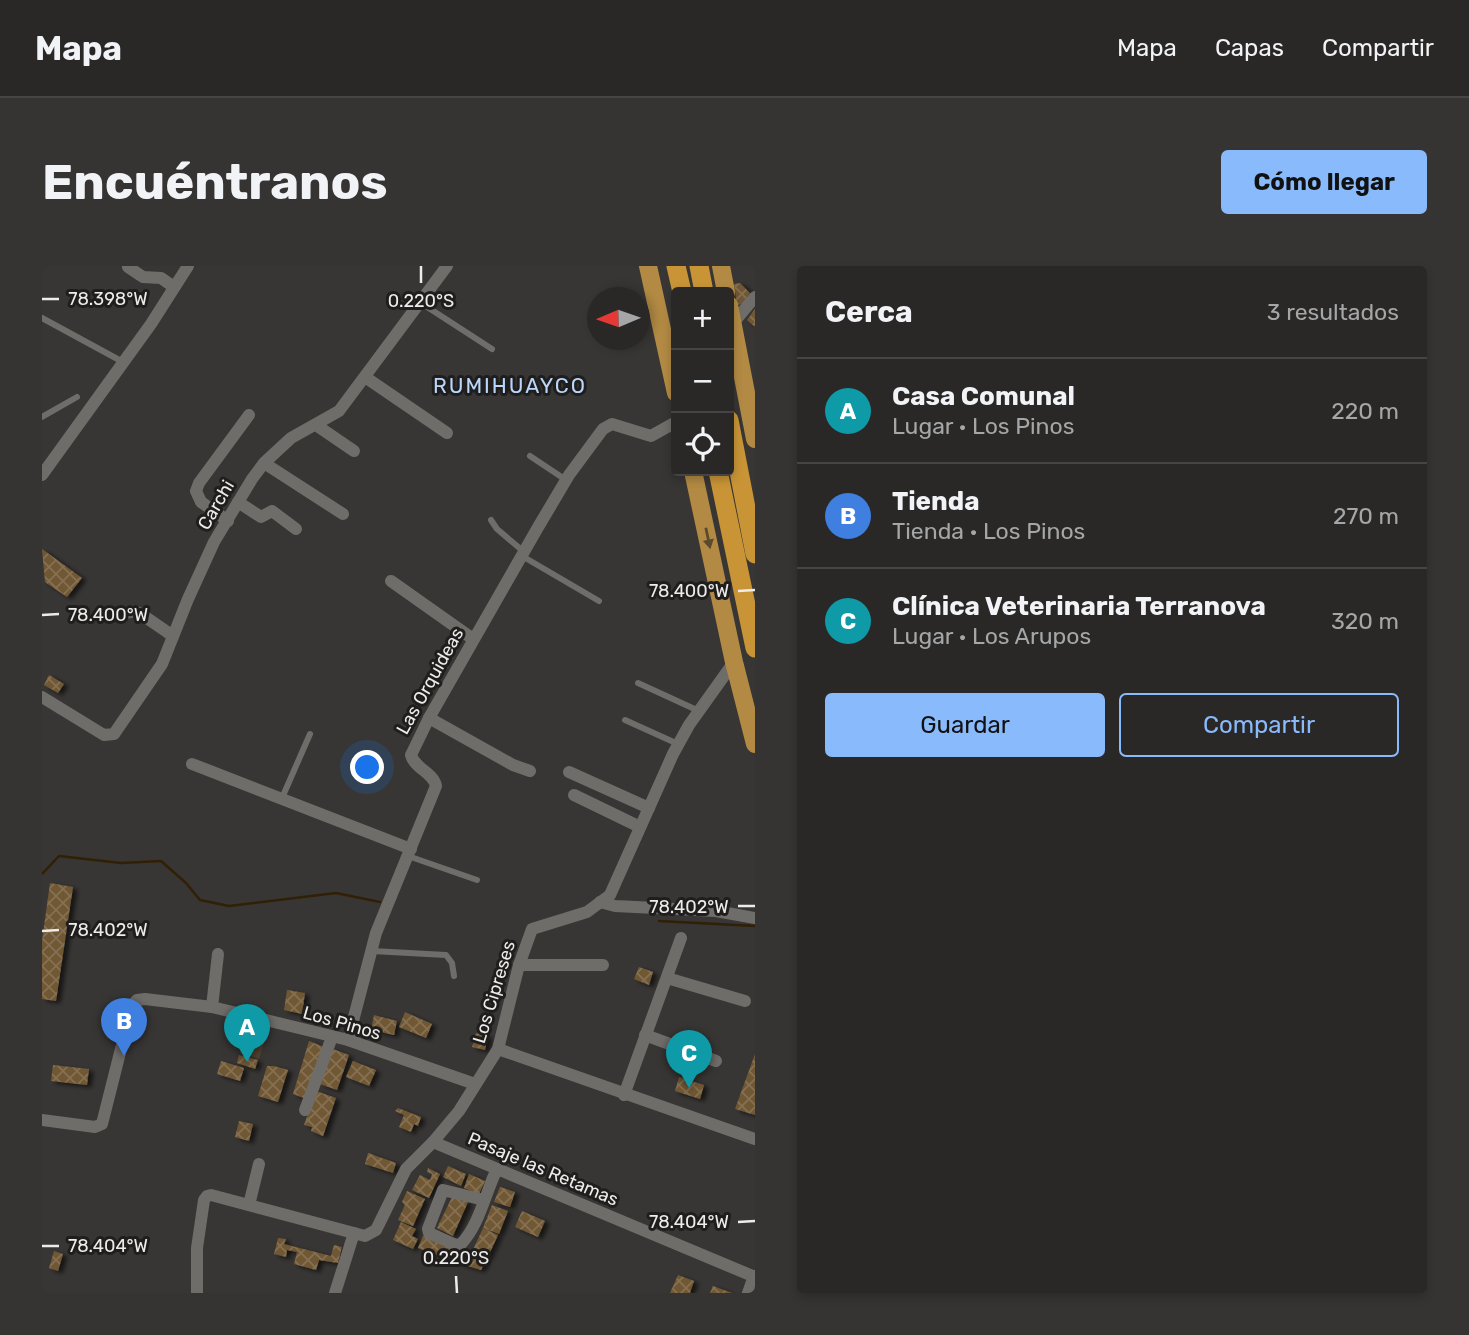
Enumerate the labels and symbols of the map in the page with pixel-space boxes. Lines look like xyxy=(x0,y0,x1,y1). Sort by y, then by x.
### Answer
north arrow xyxy=(587,287,650,350)
text: 78.398°W xyxy=(68,288,148,310)
text: 0.220°S xyxy=(388,290,454,312)
district label: RUMIHUAYCO xyxy=(433,373,587,398)
street label: Carchi xyxy=(193,476,239,534)
one-way arrow xyxy=(702,527,713,549)
text: 78.400°W xyxy=(649,580,729,602)
text: 78.400°W xyxy=(68,604,148,626)
street label: Las Orquideas xyxy=(392,624,468,738)
your location xyxy=(350,750,384,784)
text: 78.402°W xyxy=(649,896,729,918)
text: 78.402°W xyxy=(68,919,148,941)
street label: Los Cipreses xyxy=(468,938,520,1046)
pin: B xyxy=(101,998,147,1056)
street label: Los Pinos xyxy=(300,1001,384,1045)
pin: A xyxy=(224,1004,270,1062)
pin: C xyxy=(666,1030,712,1088)
street label: Pasaje las Retamas xyxy=(464,1127,622,1211)
text: 78.404°W xyxy=(649,1211,729,1233)
text: 78.404°W xyxy=(68,1235,148,1257)
text: 0.220°S xyxy=(423,1247,489,1269)

